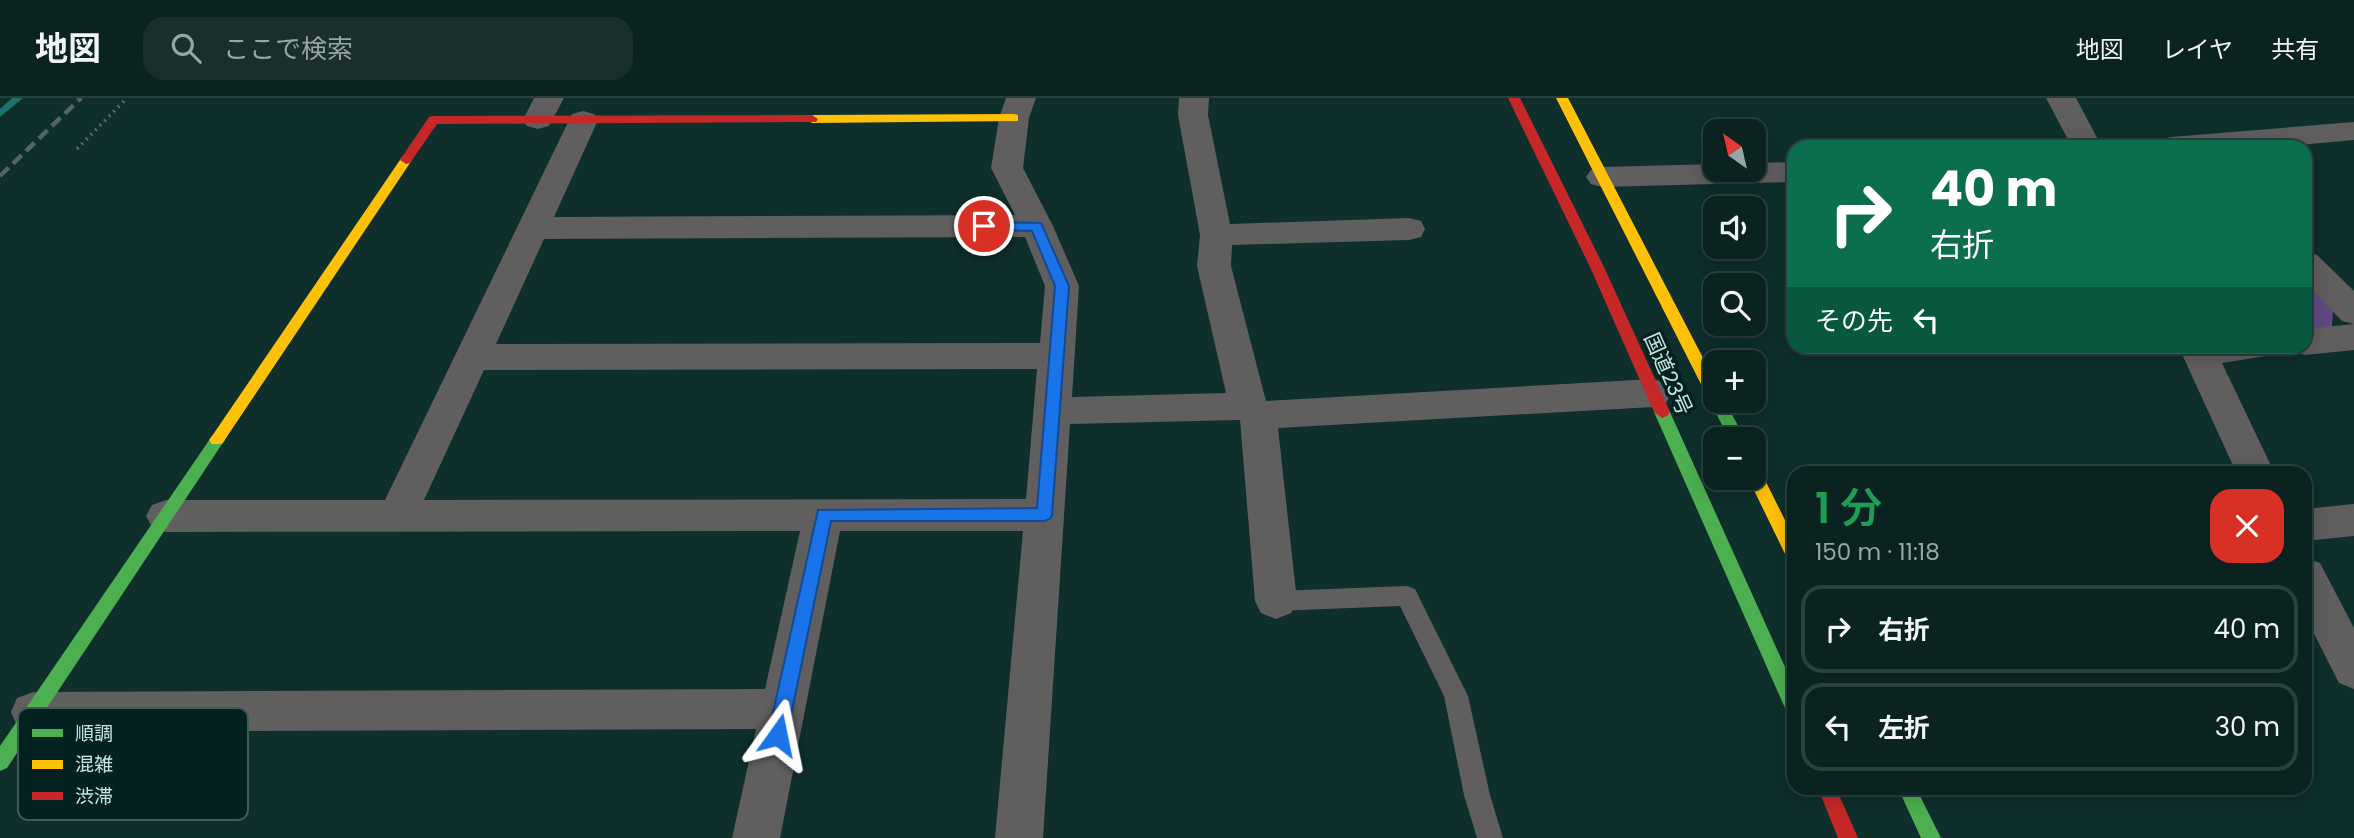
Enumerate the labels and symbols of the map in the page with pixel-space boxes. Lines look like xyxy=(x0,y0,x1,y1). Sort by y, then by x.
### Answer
north arrow xyxy=(1703,119,1766,182)
pin xyxy=(954,196,1014,256)
street label: 国道23号 xyxy=(1637,328,1699,420)
position arrow xyxy=(741,698,815,772)
legend xyxy=(18,708,248,820)
text: 順調 xyxy=(75,720,113,747)
text: 混雑 xyxy=(75,751,113,778)
text: 渋滞 xyxy=(75,783,113,810)

